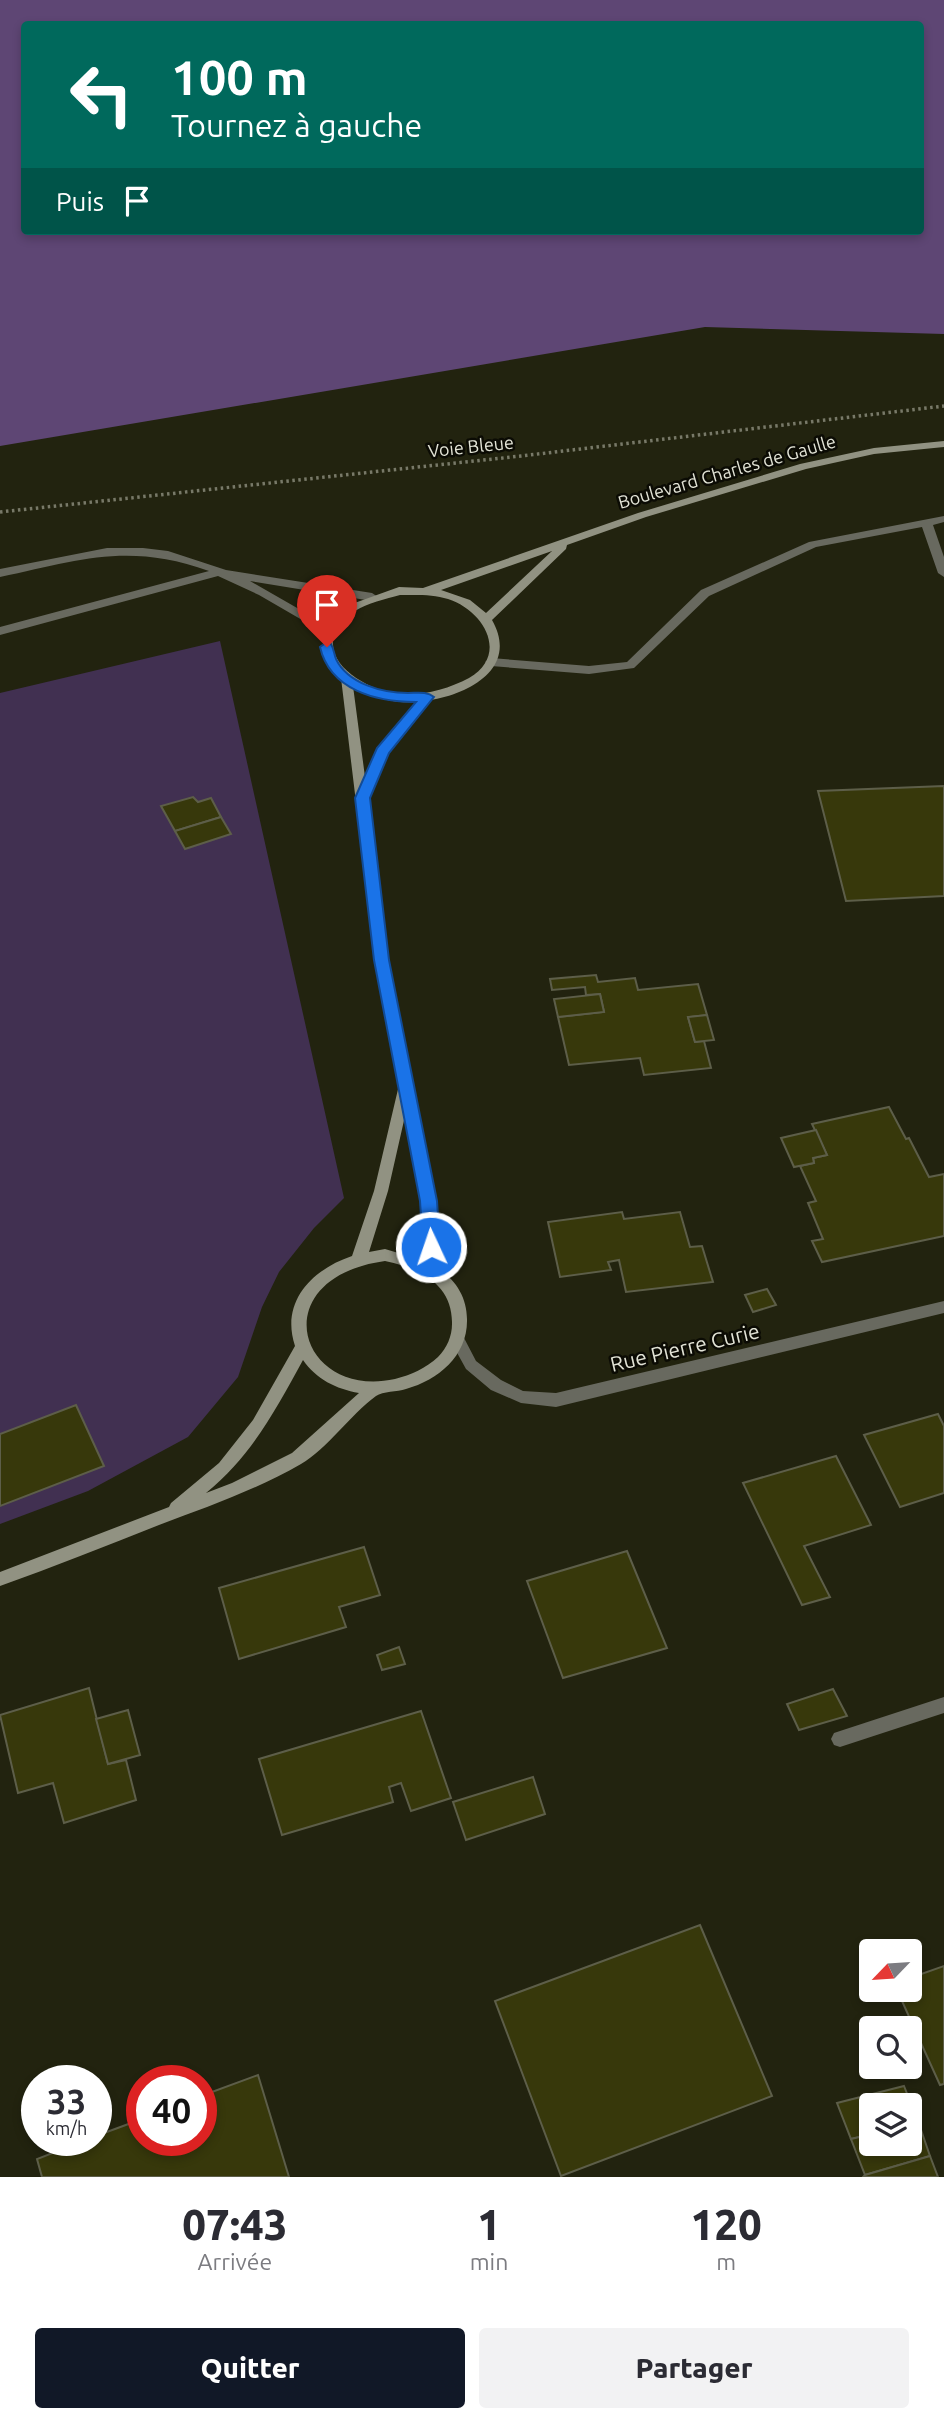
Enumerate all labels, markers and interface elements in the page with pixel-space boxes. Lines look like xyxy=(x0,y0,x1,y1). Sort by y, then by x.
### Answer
icon: left xyxy=(56,49,147,140)
text: 100 m xyxy=(171,49,308,104)
text: Tournez à gauche xyxy=(171,107,422,143)
icon: arrive xyxy=(118,182,156,220)
text: Puis xyxy=(56,187,104,216)
street label: Boulevard Charles de Gaulle xyxy=(615,430,838,512)
street label: Voie Bleue xyxy=(427,432,515,460)
pin xyxy=(297,575,357,647)
icon: arrive xyxy=(308,586,346,624)
position arrow xyxy=(394,1210,468,1284)
street label: Rue Pierre Curie xyxy=(608,1318,762,1376)
north arrow xyxy=(859,1939,922,2002)
map controls xyxy=(859,1939,922,2156)
button: search xyxy=(859,2016,922,2079)
speed limit sign: 40 xyxy=(126,2065,217,2156)
text: 33 xyxy=(47,2081,86,2121)
button: layers xyxy=(859,2093,922,2156)
text: km/h xyxy=(46,2118,87,2138)
text: 07:43 xyxy=(182,2201,287,2248)
text: 1 xyxy=(477,2201,501,2248)
text: 120 xyxy=(691,2201,762,2248)
text: Arrivée xyxy=(198,2249,272,2274)
text: min xyxy=(470,2249,508,2274)
text: m xyxy=(716,2249,736,2274)
button: Quitter xyxy=(35,2328,465,2408)
button: Partager xyxy=(479,2328,909,2408)

